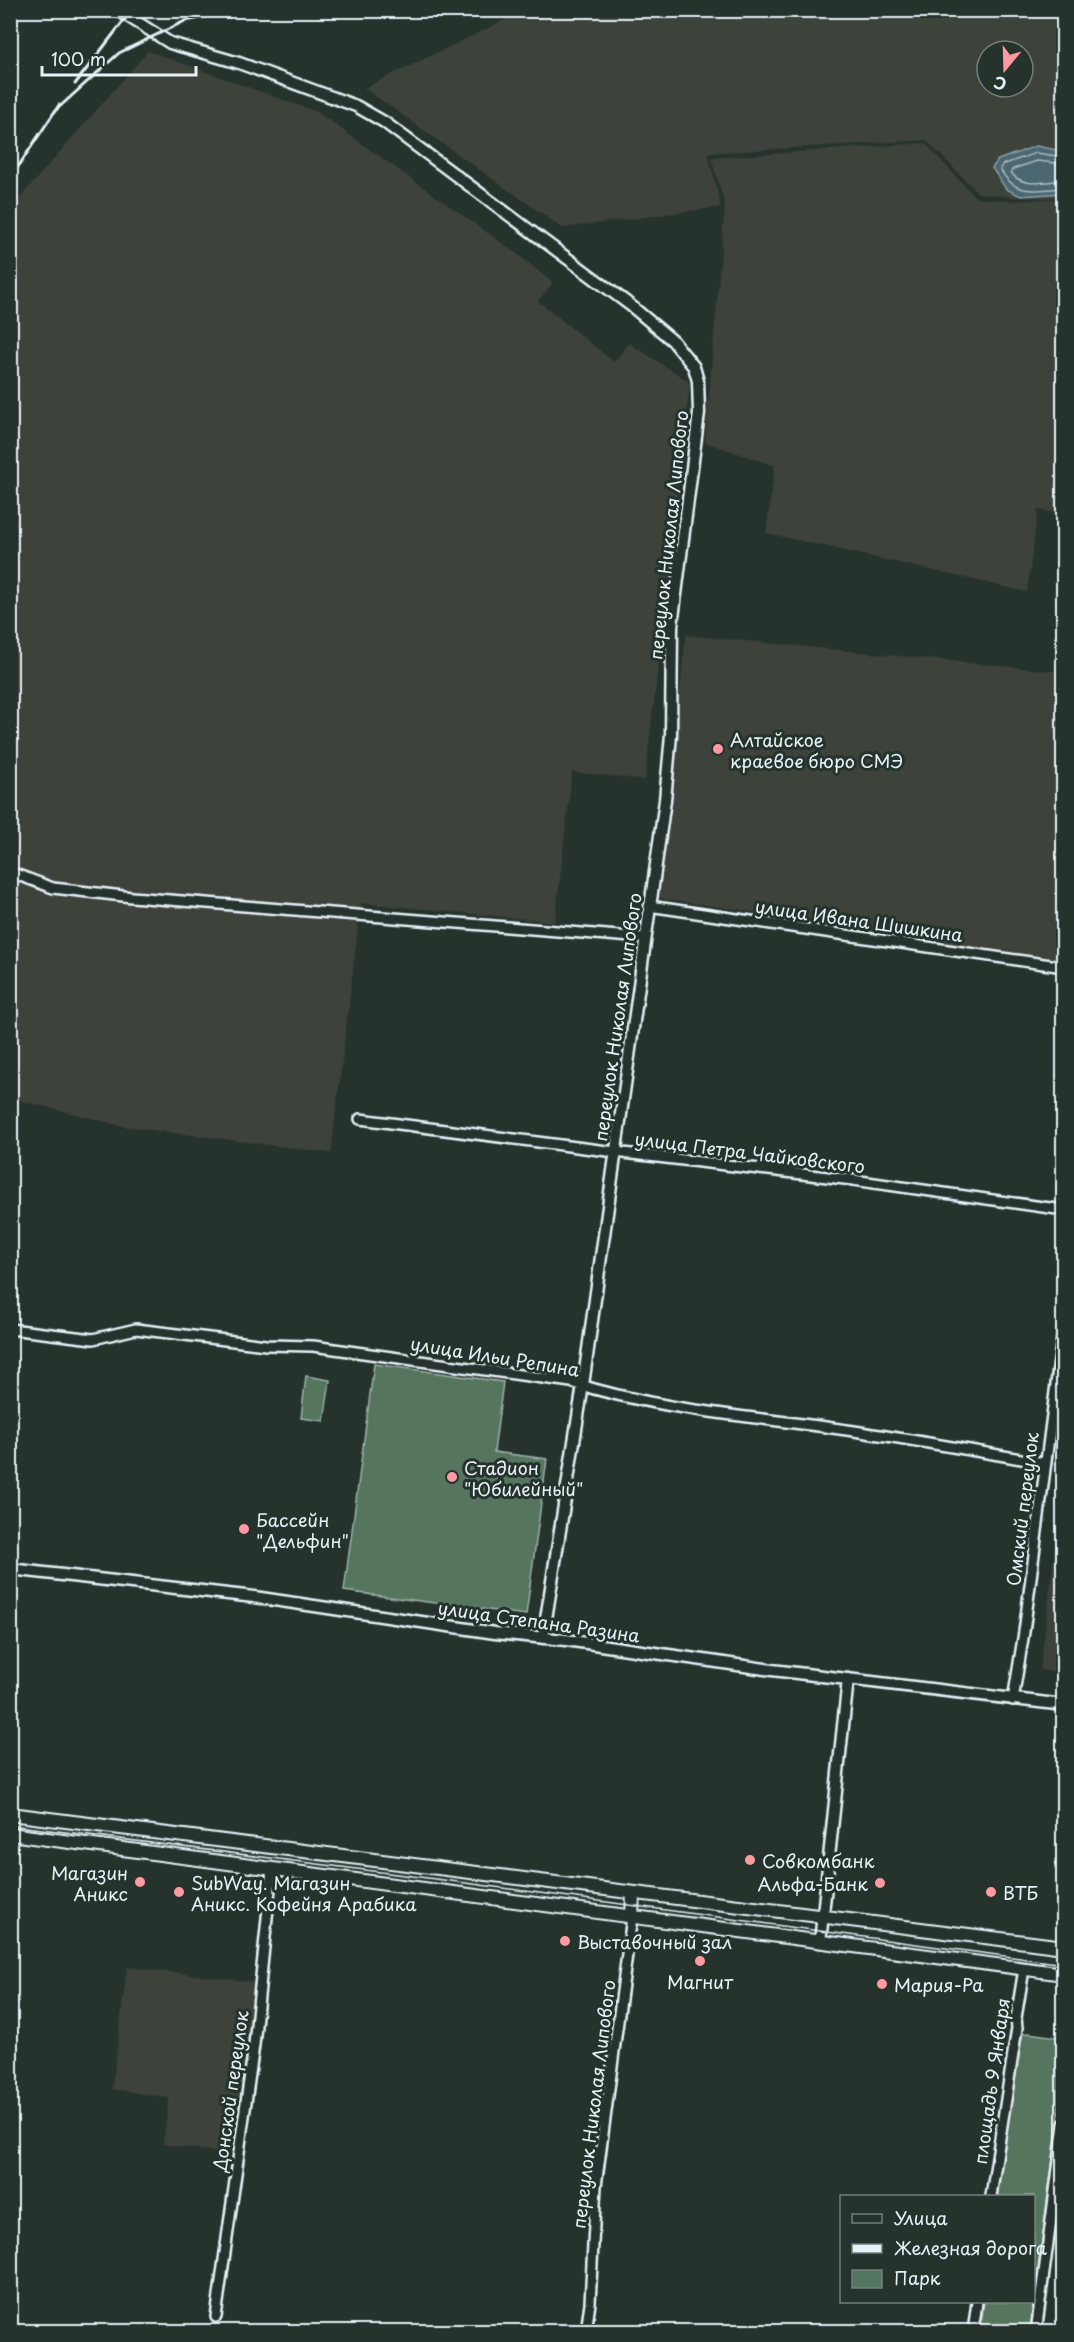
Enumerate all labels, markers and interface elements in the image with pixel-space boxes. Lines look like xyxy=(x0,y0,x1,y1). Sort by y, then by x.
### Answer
scale bar xyxy=(42,39,196,77)
north arrow xyxy=(975,39,1035,99)
text: 100 m xyxy=(51,45,106,72)
text: С xyxy=(990,71,1009,97)
street label: переулок Николая Липового xyxy=(641,409,695,661)
place label: Алтайское краевое бюро СМЭ xyxy=(730,726,903,774)
marker: Алтайское краевое бюро СМЭ xyxy=(711,742,725,756)
street label: переулок Николая Липового xyxy=(586,891,648,1143)
street label: улица Ивана Шишкина xyxy=(753,892,965,948)
street label: улица Петра Чайковского xyxy=(633,1124,867,1180)
street label: улица Ильи Репина xyxy=(409,1329,582,1383)
street label: Омский переулок xyxy=(999,1430,1045,1588)
place label: Стадион "Юбилейный" xyxy=(464,1454,584,1502)
marker: Стадион "Юбилейный" xyxy=(445,1470,459,1484)
place label: Бассейн "Дельфин" xyxy=(256,1506,349,1554)
marker: Бассейн "Дельфин" xyxy=(237,1522,251,1536)
street label: улица Степана Разина xyxy=(436,1593,642,1649)
place label: Совкомбанк xyxy=(762,1847,875,1874)
marker: Совкомбанк xyxy=(743,1853,757,1867)
place label: Магазин Аникс xyxy=(51,1859,128,1907)
place label: SubWay. Магазин Аникс. Кофейня Арабика xyxy=(191,1869,417,1917)
place label: Альфа-Банк xyxy=(758,1870,868,1897)
marker: Магазин Аникс xyxy=(133,1875,147,1889)
marker: Альфа-Банк xyxy=(873,1876,887,1890)
place label: ВТБ xyxy=(1003,1879,1038,1906)
marker: SubWay. Магазин Аникс. Кофейня Арабика xyxy=(172,1885,186,1899)
marker: ВТБ xyxy=(984,1885,998,1899)
place label: Выставочный зал xyxy=(577,1928,732,1955)
marker: Выставочный зал xyxy=(558,1934,572,1948)
marker: Магнит xyxy=(693,1954,707,1968)
place label: Магнит xyxy=(667,1968,734,1995)
place label: Мария-Ра xyxy=(894,1971,984,1998)
marker: Мария-Ра xyxy=(875,1977,889,1991)
street label: переулок Николая Липового xyxy=(564,1978,622,2230)
street label: площадь 9 Января xyxy=(966,1996,1016,2166)
street label: Донской переулок xyxy=(205,2009,255,2174)
legend xyxy=(840,2195,1035,2303)
text: Улица xyxy=(894,2204,948,2231)
text: Железная дорога xyxy=(894,2234,1048,2261)
text: Парк xyxy=(894,2264,941,2291)

